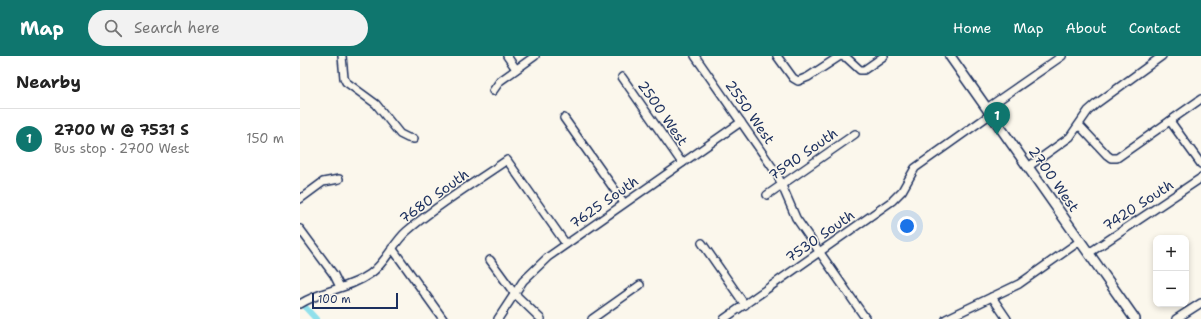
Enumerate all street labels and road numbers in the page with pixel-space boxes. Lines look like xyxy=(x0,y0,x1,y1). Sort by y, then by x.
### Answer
street label: 2550 West xyxy=(721,76,779,148)
street label: 2500 West xyxy=(634,77,692,149)
street label: 7590 South xyxy=(765,124,841,184)
street label: 2700 West xyxy=(1025,143,1083,215)
street label: 7680 South xyxy=(396,165,472,227)
street label: 7625 South xyxy=(566,172,642,232)
street label: 7420 South xyxy=(1099,175,1177,235)
street label: 7530 South xyxy=(782,206,858,266)

